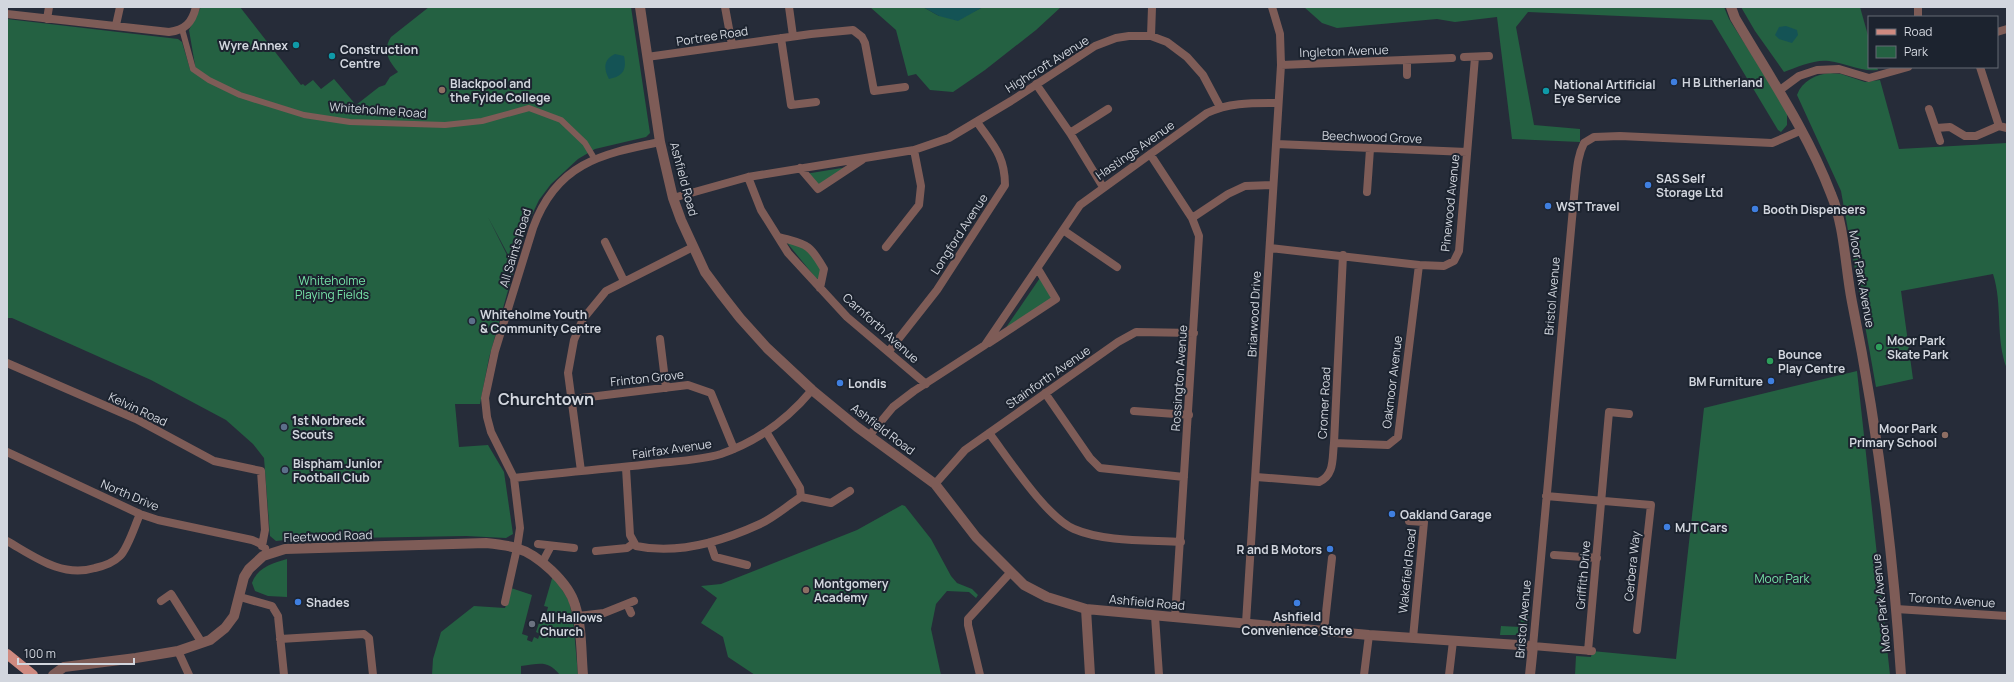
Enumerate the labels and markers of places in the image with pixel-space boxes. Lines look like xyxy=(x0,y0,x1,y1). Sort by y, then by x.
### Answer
place label: Wyre Annex xyxy=(219,37,288,54)
marker: Wyre Annex xyxy=(291,40,301,50)
place label: Construction Centre xyxy=(340,41,418,72)
marker: Construction Centre xyxy=(327,51,337,61)
place label: H B Litherland xyxy=(1682,74,1763,91)
place label: Blackpool and the Fylde College xyxy=(450,75,551,106)
place label: National Artificial Eye Service xyxy=(1554,76,1656,107)
marker: H B Litherland xyxy=(1669,77,1679,87)
marker: Blackpool and the Fylde College xyxy=(437,85,447,95)
marker: National Artificial Eye Service xyxy=(1541,86,1551,96)
place label: SAS Self Storage Ltd xyxy=(1656,170,1723,201)
marker: SAS Self Storage Ltd xyxy=(1643,180,1653,190)
place label: WST Travel xyxy=(1556,198,1620,215)
marker: WST Travel xyxy=(1543,201,1553,211)
place label: Booth Dispensers xyxy=(1763,201,1866,218)
marker: Booth Dispensers xyxy=(1750,204,1760,214)
place label: Whiteholme Youth & Community Centre xyxy=(480,306,601,337)
marker: Whiteholme Youth & Community Centre xyxy=(467,316,477,326)
place label: Moor Park Skate Park xyxy=(1887,332,1949,363)
marker: Moor Park Skate Park xyxy=(1874,342,1884,352)
place label: Bounce Play Centre xyxy=(1778,346,1845,377)
marker: Bounce Play Centre xyxy=(1765,356,1775,366)
place label: BM Furniture xyxy=(1689,373,1763,390)
place label: Londis xyxy=(848,375,887,392)
marker: BM Furniture xyxy=(1766,376,1776,386)
marker: Londis xyxy=(835,378,845,388)
place label: 1st Norbreck Scouts xyxy=(292,412,365,443)
place label: Moor Park Primary School xyxy=(1849,420,1938,451)
marker: 1st Norbreck Scouts xyxy=(279,422,289,432)
marker: Moor Park Primary School xyxy=(1940,430,1950,440)
place label: Bispham Junior Football Club xyxy=(293,455,382,486)
marker: Bispham Junior Football Club xyxy=(280,465,290,475)
place label: Oakland Garage xyxy=(1400,506,1492,523)
marker: Oakland Garage xyxy=(1387,509,1397,519)
place label: MJT Cars xyxy=(1675,519,1728,536)
marker: MJT Cars xyxy=(1662,522,1672,532)
place label: R and B Motors xyxy=(1237,541,1322,558)
marker: R and B Motors xyxy=(1325,544,1335,554)
place label: Montgomery Academy xyxy=(814,575,889,606)
marker: Montgomery Academy xyxy=(801,585,811,595)
place label: Shades xyxy=(306,594,350,611)
marker: Shades xyxy=(293,597,303,607)
marker: Ashfield Convenience Store xyxy=(1292,598,1302,608)
place label: Ashfield Convenience Store xyxy=(1242,608,1352,639)
place label: All Hallows Church xyxy=(540,609,603,640)
marker: All Hallows Church xyxy=(527,619,537,629)

